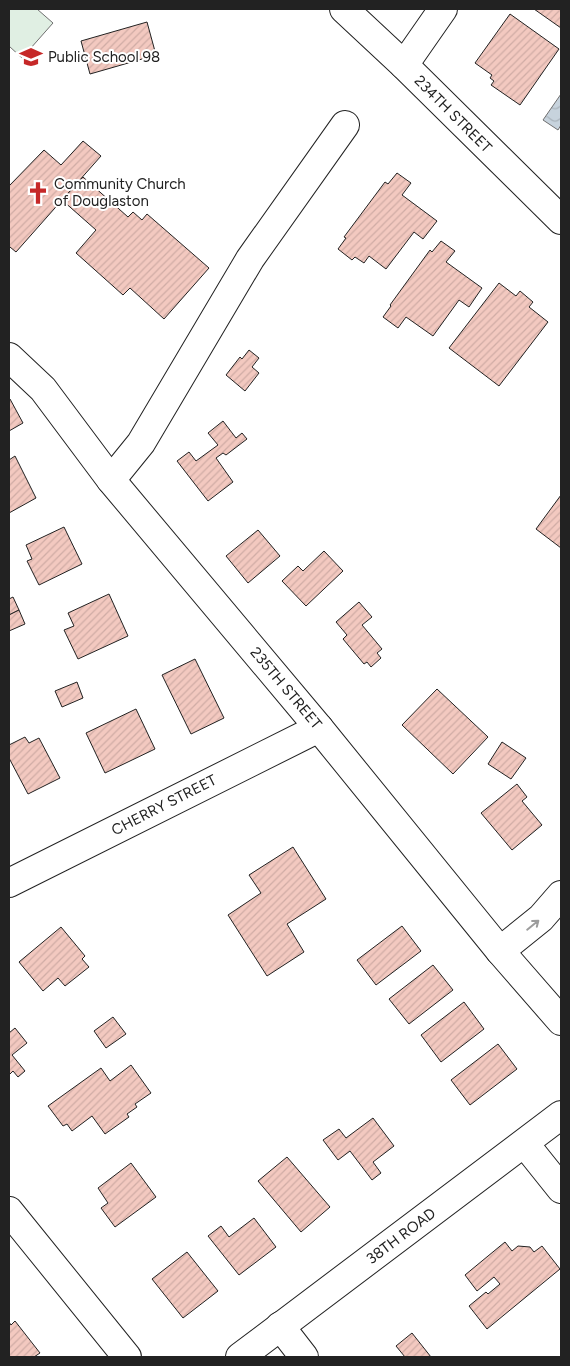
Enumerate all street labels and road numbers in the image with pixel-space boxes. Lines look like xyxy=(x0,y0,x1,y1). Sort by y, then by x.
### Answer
street label: 234TH STREET xyxy=(411,72,496,157)
street label: 235TH STREET xyxy=(247,643,326,733)
street label: CHERRY STREET xyxy=(108,770,220,839)
street label: 38TH ROAD xyxy=(363,1204,439,1268)

